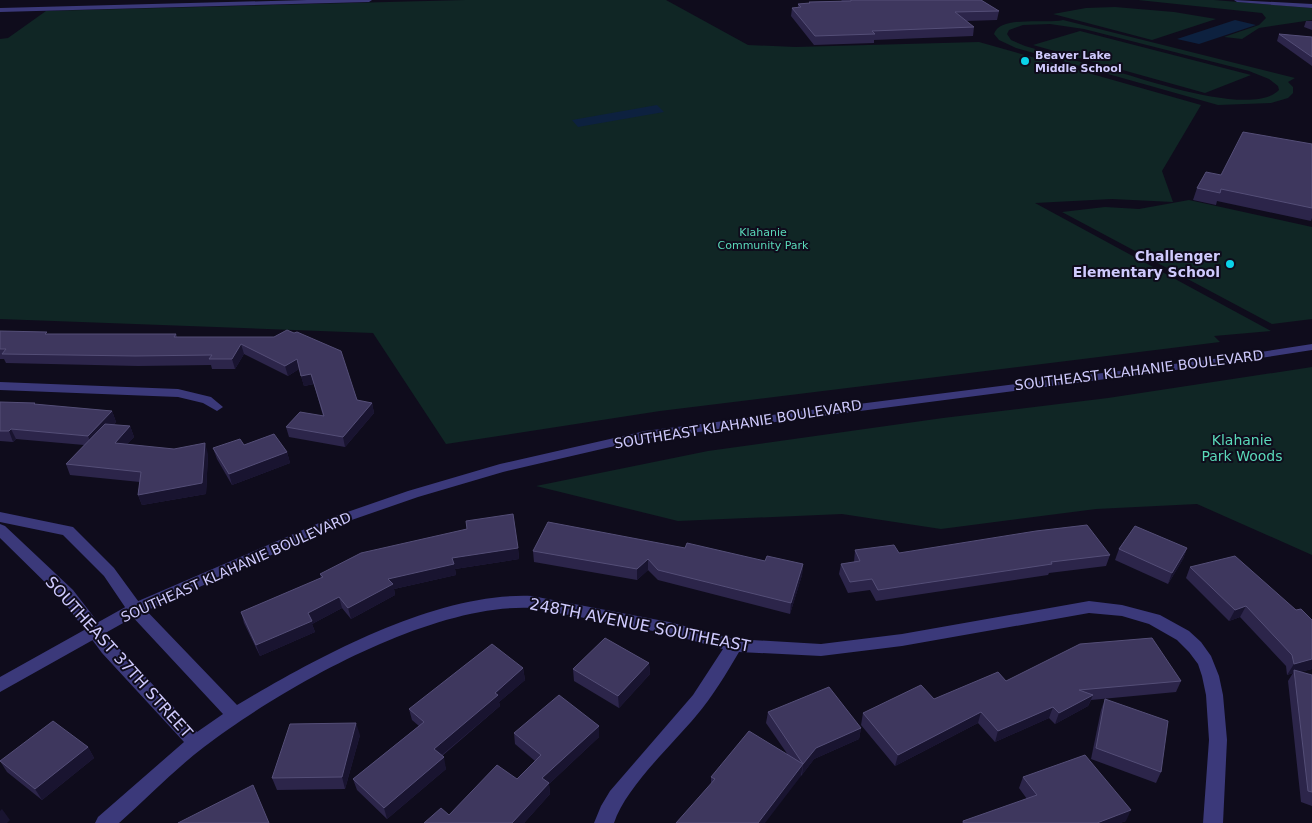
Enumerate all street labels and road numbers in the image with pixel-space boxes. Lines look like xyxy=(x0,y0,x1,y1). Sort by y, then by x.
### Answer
street label: SOUTHEAST KLAHANIE BOULEVARD xyxy=(1014,347,1264,393)
street label: SOUTHEAST KLAHANIE BOULEVARD xyxy=(613,397,863,451)
street label: SOUTHEAST KLAHANIE BOULEVARD xyxy=(118,509,354,625)
street label: SOUTHEAST 37TH STREET xyxy=(41,572,197,742)
street label: 248TH AVENUE SOUTHEAST xyxy=(528,594,752,656)

